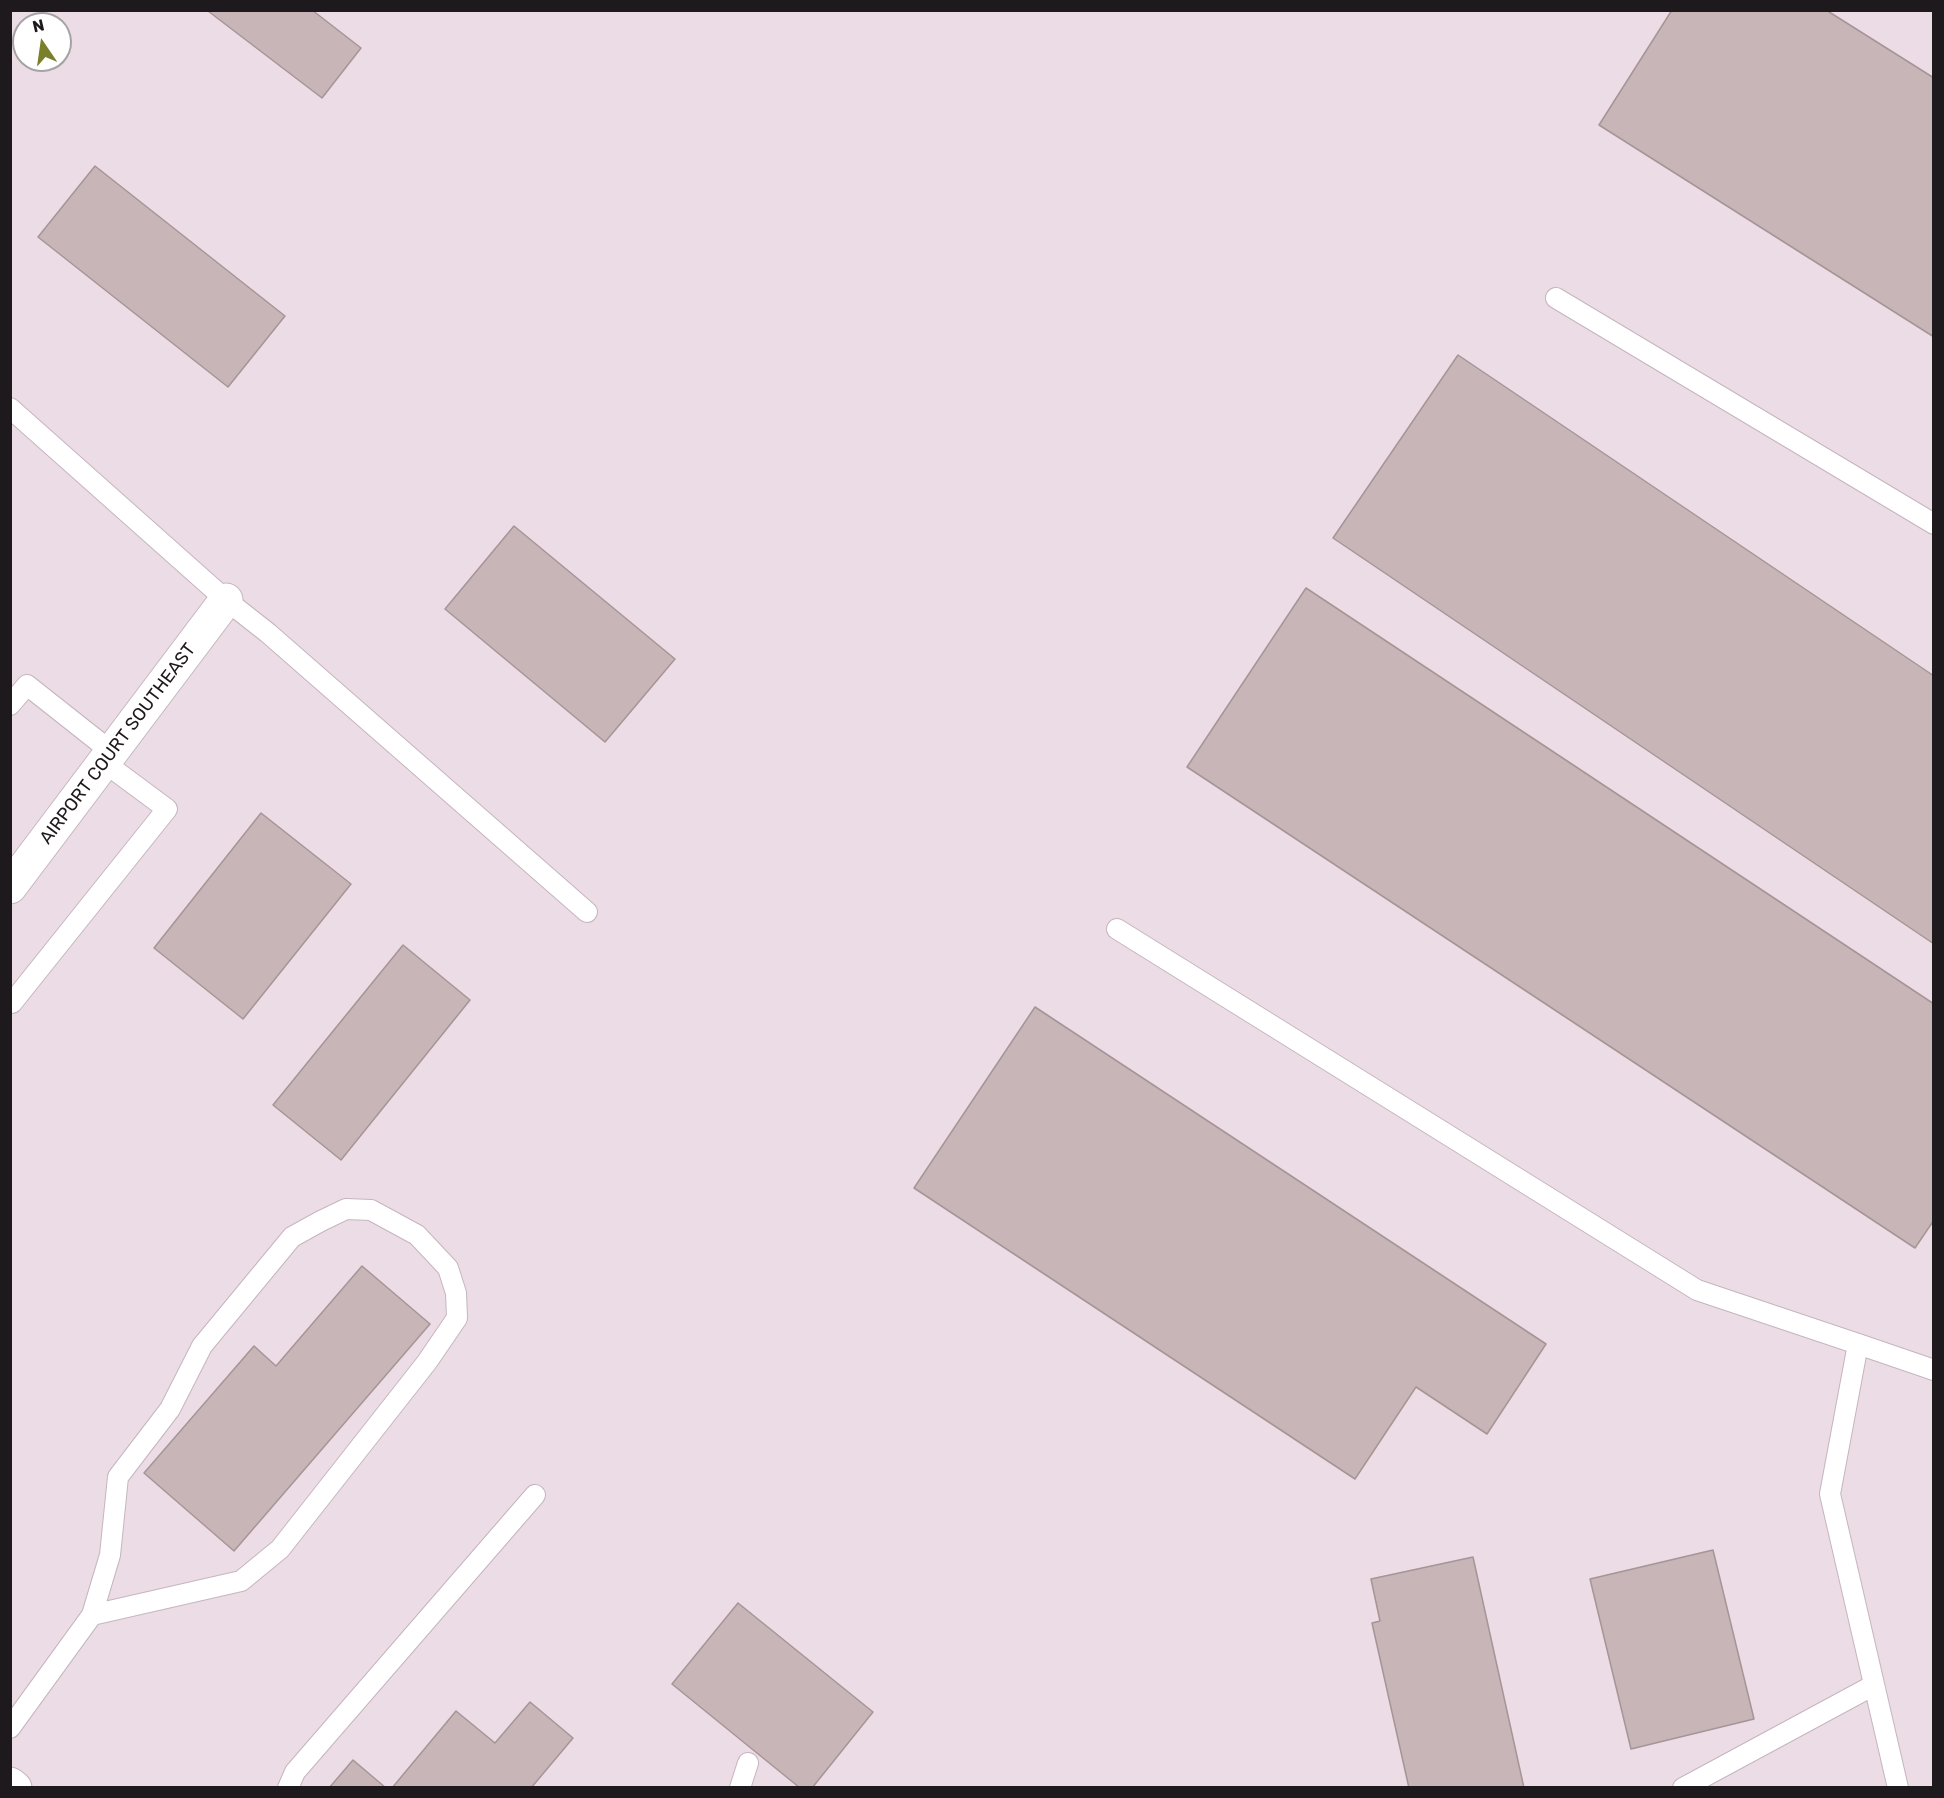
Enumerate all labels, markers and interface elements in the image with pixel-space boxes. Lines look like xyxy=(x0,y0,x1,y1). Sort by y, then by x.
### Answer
north arrow xyxy=(12,12,72,72)
text: N xyxy=(31,15,46,36)
street label: AIRPORT COURT SOUTHEAST xyxy=(35,639,201,849)

